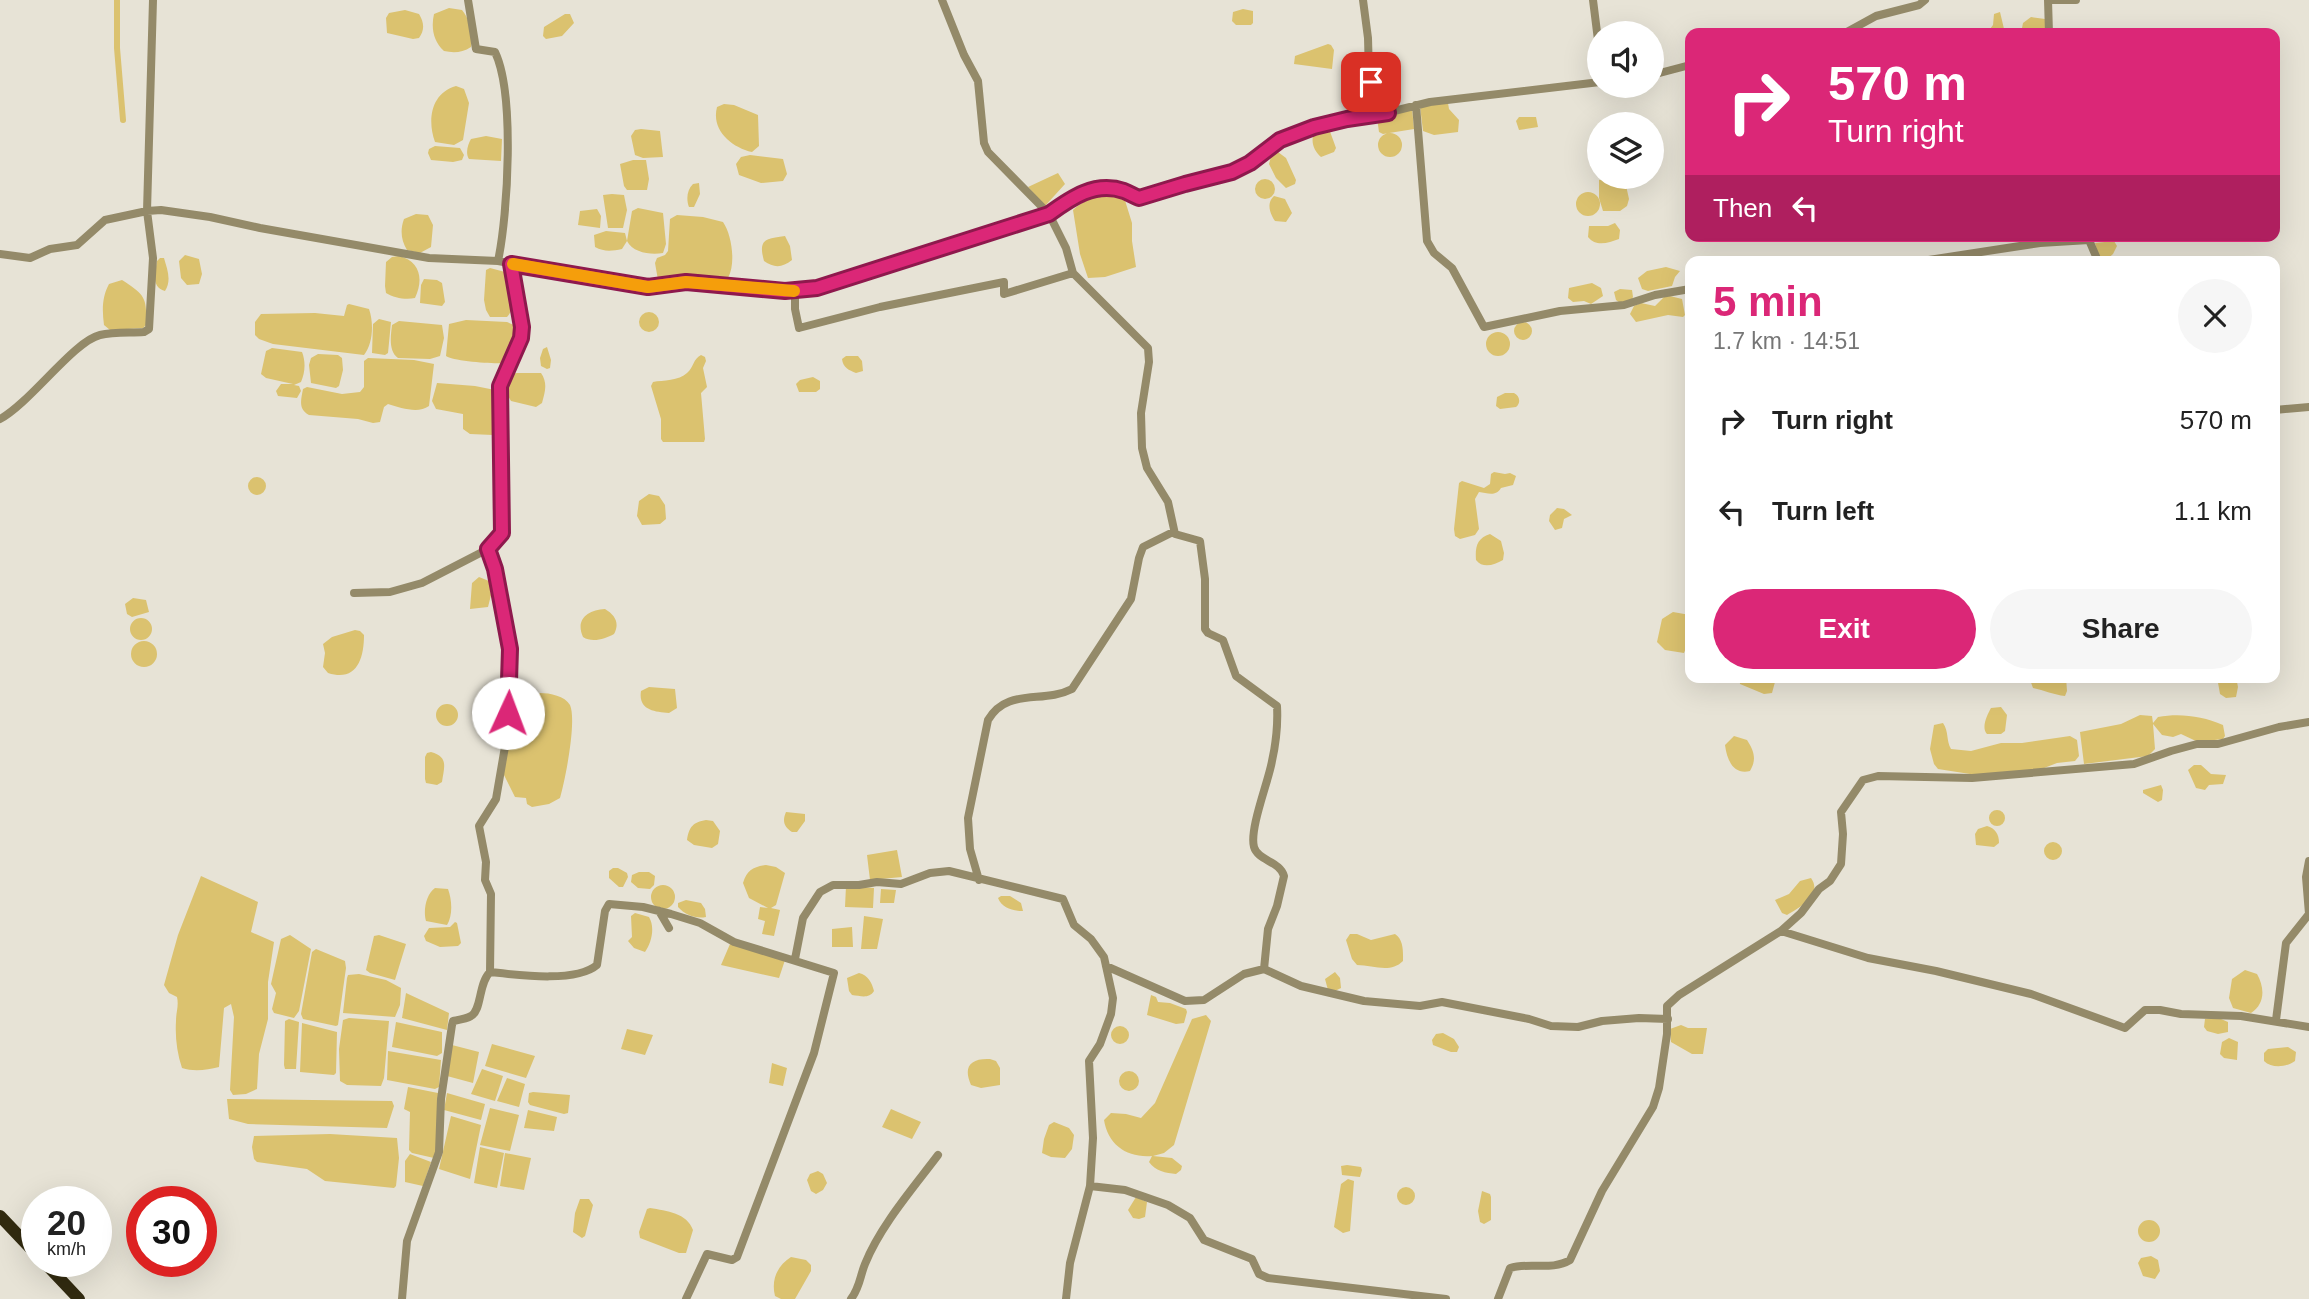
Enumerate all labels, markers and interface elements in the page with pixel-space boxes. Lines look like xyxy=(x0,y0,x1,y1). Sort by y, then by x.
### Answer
map controls xyxy=(1587,21,1664,189)
button: sound xyxy=(1587,21,1664,98)
pin xyxy=(1341,52,1401,112)
icon: right xyxy=(1713,56,1804,147)
text: 570 m xyxy=(1828,56,1967,110)
icon: arrive xyxy=(1352,63,1390,101)
button: layers xyxy=(1587,112,1664,189)
text: Turn right xyxy=(1828,113,1964,149)
icon: left xyxy=(1786,189,1824,227)
text: Then xyxy=(1713,193,1772,223)
text: 5 min xyxy=(1713,278,1823,325)
button: close xyxy=(2178,279,2252,353)
text: 1.7 km · 14:51 xyxy=(1713,328,1860,354)
icon: right xyxy=(1713,402,1751,440)
text: Turn right xyxy=(1772,405,1893,435)
text: 570 m xyxy=(2180,405,2252,435)
icon: left xyxy=(1713,493,1751,531)
text: Turn left xyxy=(1772,496,1874,526)
text: 1.1 km xyxy=(2174,496,2252,526)
button: Exit xyxy=(1713,589,1976,669)
button: Share xyxy=(1990,589,2252,669)
position arrow xyxy=(471,676,545,750)
speed limit sign: 30 xyxy=(126,1186,217,1277)
text: 20 xyxy=(47,1203,86,1242)
text: km/h xyxy=(47,1239,86,1259)

